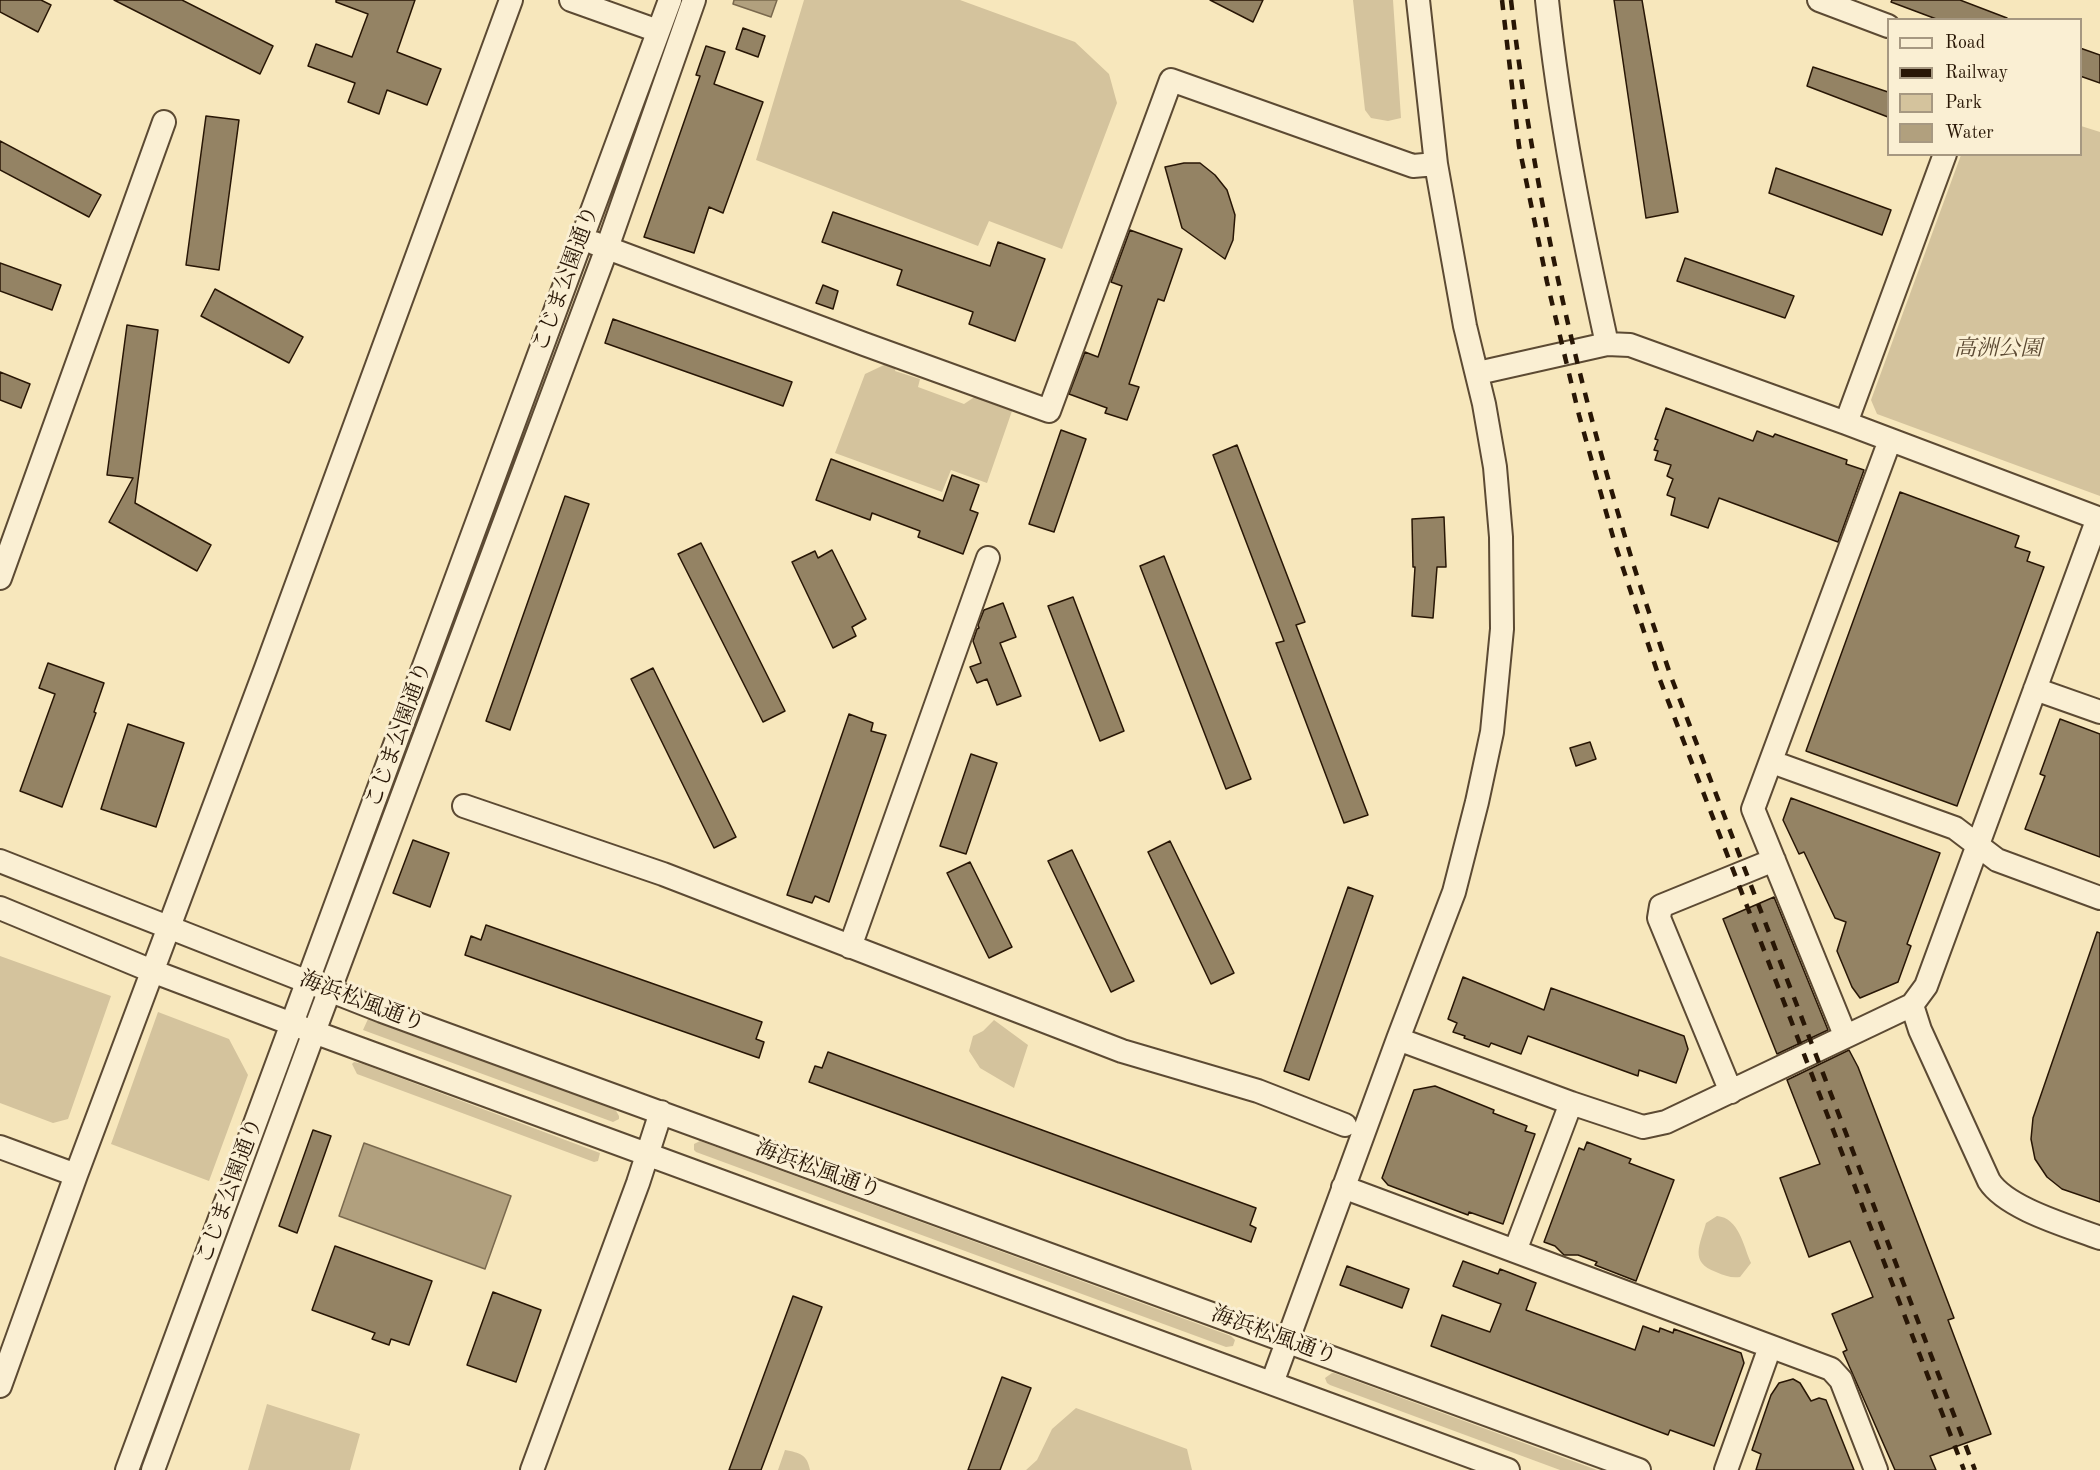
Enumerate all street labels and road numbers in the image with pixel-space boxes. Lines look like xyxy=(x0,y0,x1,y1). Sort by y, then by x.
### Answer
street label: こじま公園通り xyxy=(527,202,605,356)
street label: こじま公園通り xyxy=(360,658,438,812)
street label: 海浜松風通り xyxy=(296,966,428,1038)
street label: こじま公園通り xyxy=(191,1114,269,1268)
street label: 海浜松風通り xyxy=(751,1135,885,1205)
street label: 海浜松風通り xyxy=(1207,1301,1341,1371)

